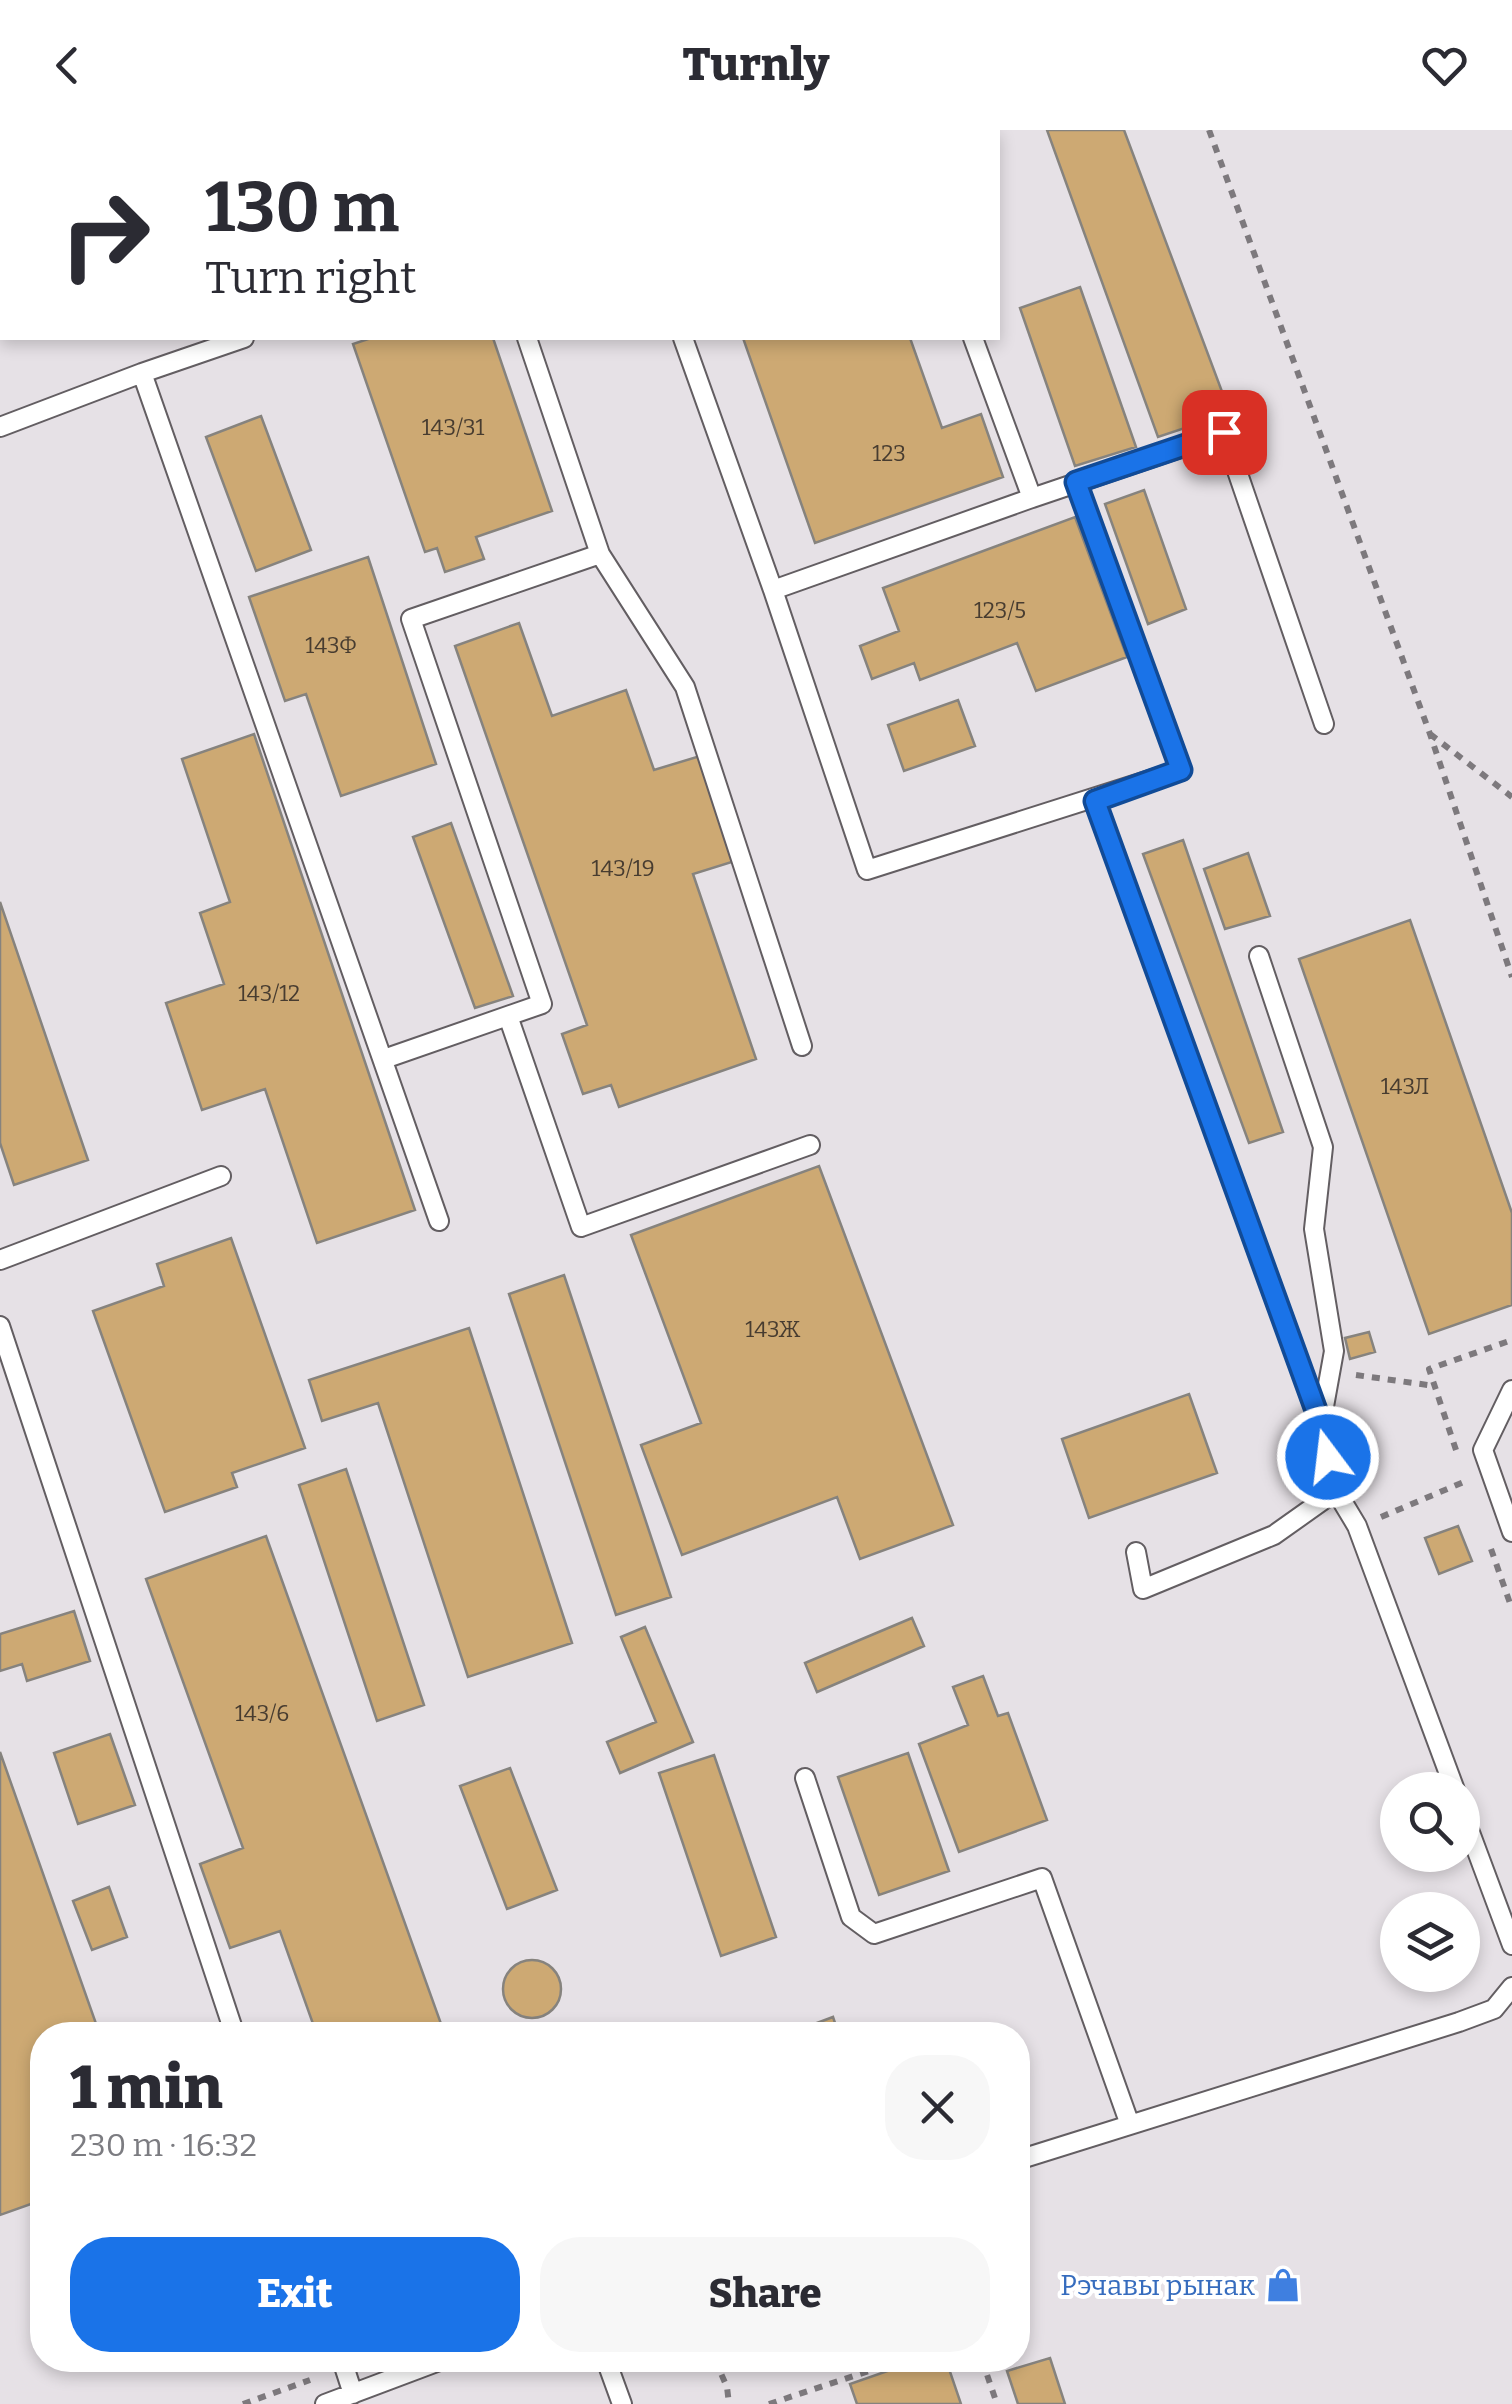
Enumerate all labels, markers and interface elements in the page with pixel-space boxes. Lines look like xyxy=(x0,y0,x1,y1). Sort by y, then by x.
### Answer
icon: back xyxy=(40,38,95,93)
text: Turnly xyxy=(683,38,829,92)
icon: heart xyxy=(1417,38,1472,93)
text: 130 m xyxy=(205,166,399,250)
icon: right xyxy=(40,170,170,300)
text: Turn right xyxy=(205,251,417,305)
pin xyxy=(1182,390,1267,475)
icon: arrive xyxy=(1197,405,1252,460)
house number: 143/31 xyxy=(422,414,484,441)
house number: 123 xyxy=(872,440,906,467)
house number: 123/5 xyxy=(974,597,1026,624)
house number: 143Ф xyxy=(305,632,357,659)
house number: 143/19 xyxy=(591,855,655,882)
house number: 143/12 xyxy=(238,980,300,1007)
house number: 143Л xyxy=(1381,1073,1429,1100)
house number: 143Ж xyxy=(745,1316,801,1343)
position arrow xyxy=(1276,1405,1380,1509)
house number: 143/6 xyxy=(235,1700,289,1727)
map controls xyxy=(1380,1772,1480,1992)
button: search xyxy=(1380,1772,1480,1872)
button: layers xyxy=(1380,1892,1480,1992)
text: 1 min xyxy=(70,2052,223,2124)
button: close xyxy=(885,2055,990,2160)
text: 230 m · 16:32 xyxy=(70,2126,257,2164)
button: Exit xyxy=(70,2237,520,2352)
button: Share xyxy=(540,2237,990,2352)
shop icon: Рэчавы рынак xyxy=(1264,2266,1302,2304)
place label: Рэчавы рынак xyxy=(1060,2269,1256,2302)

